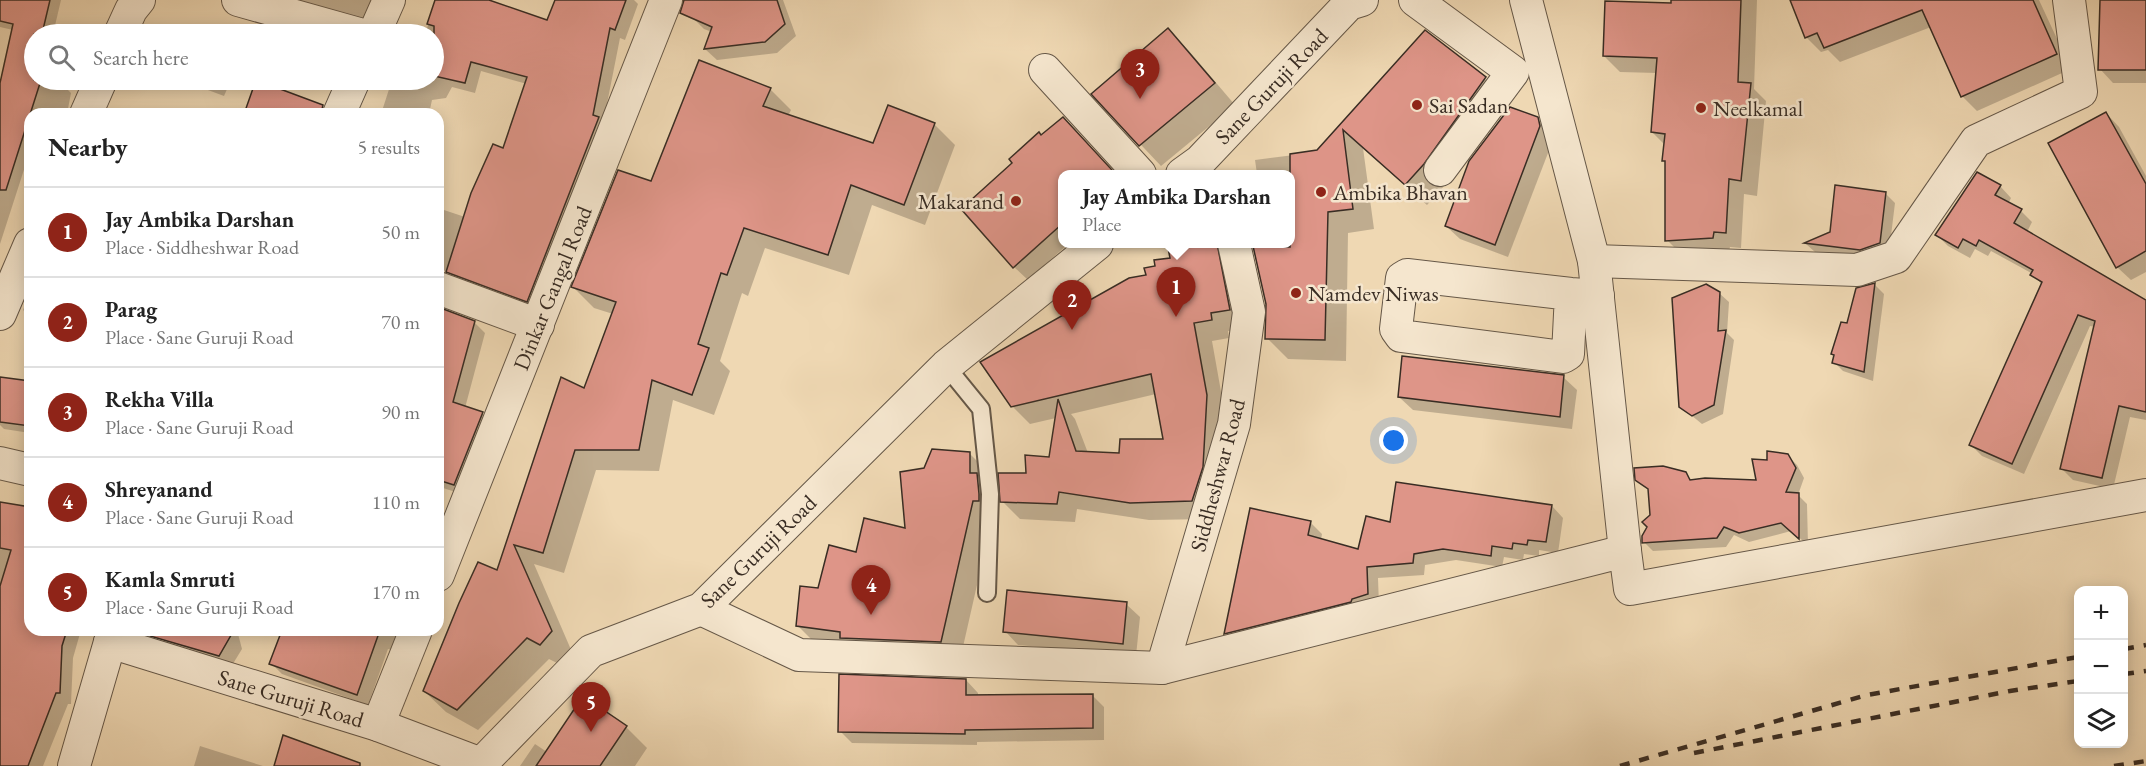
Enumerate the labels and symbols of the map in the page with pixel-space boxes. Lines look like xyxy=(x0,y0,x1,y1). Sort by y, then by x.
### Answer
street label: Sane Guruji Road xyxy=(1208,21,1335,151)
pin: 3 xyxy=(1120,50,1160,99)
place label: Sai Sadan xyxy=(1429,91,1509,120)
place label: Neelkamal xyxy=(1713,94,1803,123)
marker: Sai Sadan xyxy=(1410,98,1424,112)
marker: Neelkamal xyxy=(1694,101,1708,115)
place label: Ambika Bhavan xyxy=(1332,178,1468,207)
marker: Ambika Bhavan xyxy=(1314,185,1328,199)
place label: Makarand xyxy=(918,187,1005,216)
marker: Makarand xyxy=(1009,194,1023,208)
street label: Dinkar Gangal Road xyxy=(506,201,599,375)
pin: 1 xyxy=(1156,268,1196,317)
place label: Namdev Niwas xyxy=(1308,279,1439,308)
pin: 2 xyxy=(1052,280,1092,330)
marker: Namdev Niwas xyxy=(1289,286,1303,300)
street label: Siddheshwar Road xyxy=(1183,395,1252,555)
your location xyxy=(1379,426,1408,455)
street label: Sane Guruji Road xyxy=(694,488,823,614)
pin: 4 xyxy=(852,566,890,615)
street label: Sane Guruji Road xyxy=(214,663,368,735)
pin: 5 xyxy=(572,682,610,732)

